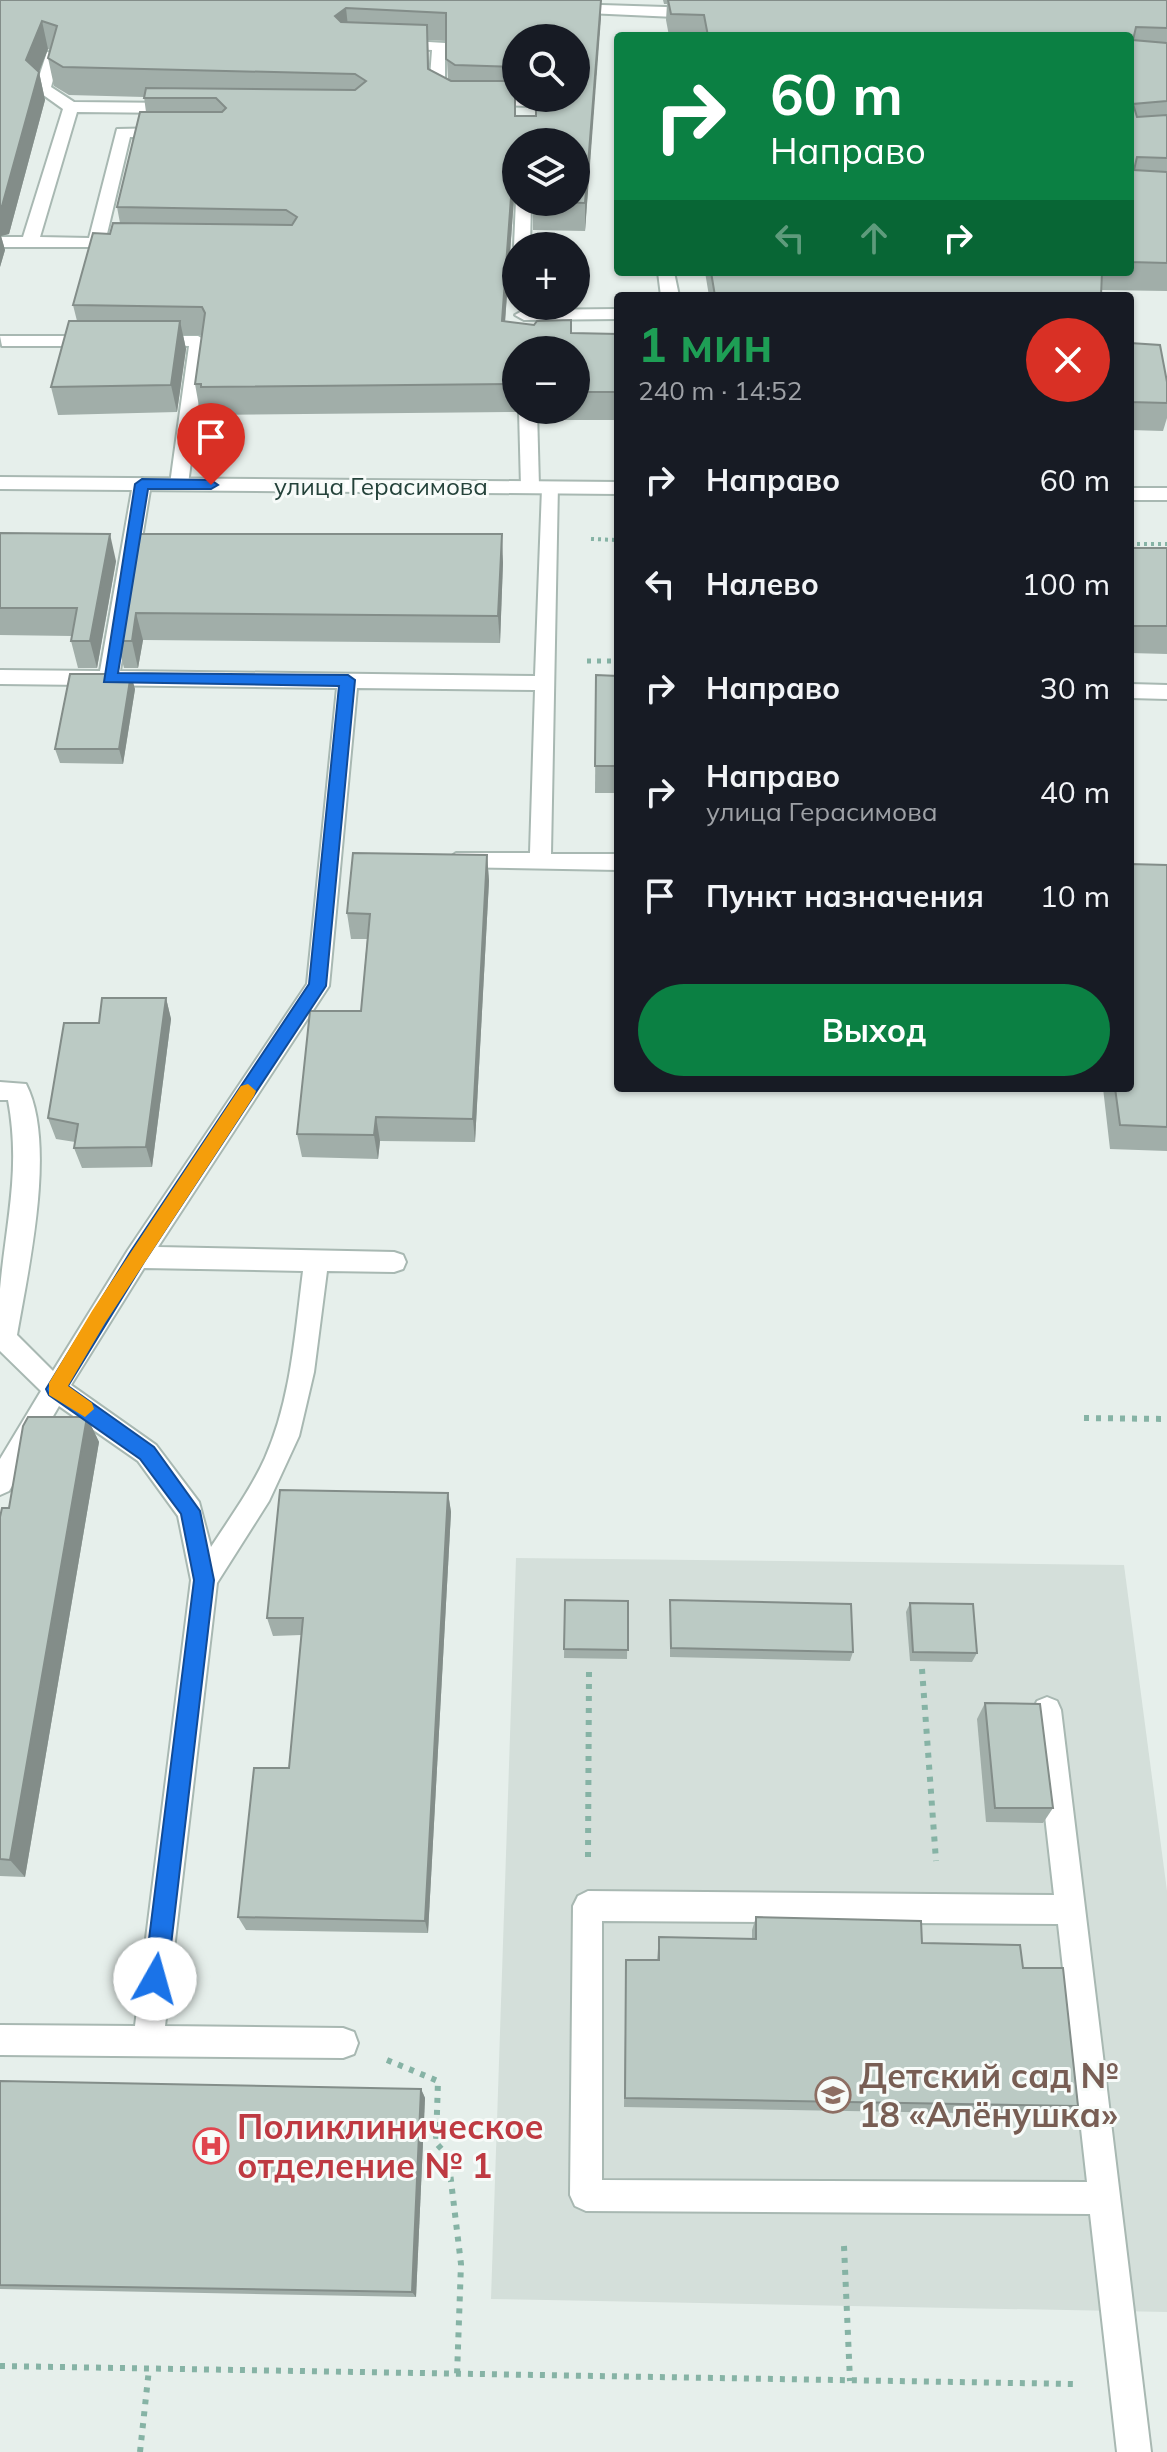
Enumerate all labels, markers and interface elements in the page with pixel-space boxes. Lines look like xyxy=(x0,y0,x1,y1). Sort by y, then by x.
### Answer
map controls xyxy=(502,24,590,424)
button: search xyxy=(502,24,590,112)
text: 60 m xyxy=(770,59,903,129)
icon: right xyxy=(638,64,742,168)
button: layers xyxy=(502,128,590,216)
text: Направо xyxy=(770,128,926,173)
icon: left xyxy=(768,216,812,260)
icon: ahead xyxy=(852,216,896,260)
icon: right xyxy=(936,216,980,260)
button: + xyxy=(502,232,590,320)
text: 1 мин xyxy=(638,314,773,374)
button: close xyxy=(1026,318,1110,402)
button: − xyxy=(502,336,590,424)
text: 240 m · 14:52 xyxy=(638,374,802,407)
pin xyxy=(177,403,245,485)
icon: arrive xyxy=(189,415,233,459)
icon: right xyxy=(638,458,682,502)
text: Направо xyxy=(706,461,840,499)
text: 60 m xyxy=(1040,461,1110,499)
street label: улица Герасимова xyxy=(274,471,488,501)
icon: left xyxy=(638,562,682,606)
text: Налево xyxy=(706,565,819,603)
text: 100 m xyxy=(1022,565,1110,603)
icon: right xyxy=(638,666,682,710)
text: Направо xyxy=(706,669,840,707)
text: 30 m xyxy=(1040,669,1110,707)
text: Направо xyxy=(706,757,840,795)
icon: right xyxy=(638,770,682,814)
text: 40 m xyxy=(1040,773,1110,811)
text: улица Герасимова xyxy=(706,795,938,828)
icon: arrive xyxy=(638,874,682,918)
text: Пункт назначения xyxy=(706,877,984,915)
text: 10 m xyxy=(1040,877,1110,915)
button: Выход xyxy=(638,984,1110,1076)
position arrow xyxy=(113,1937,197,2021)
place label: Детский сад № 18 «Алёнушка» xyxy=(859,2054,1118,2136)
school or university icon: Детский сад № 18 «Алёнушка» xyxy=(814,2076,852,2114)
place label: Поликлиническое отделение № 1 xyxy=(237,2105,544,2187)
hospital icon: Поликлиническое отделение № 1 xyxy=(192,2127,230,2165)

